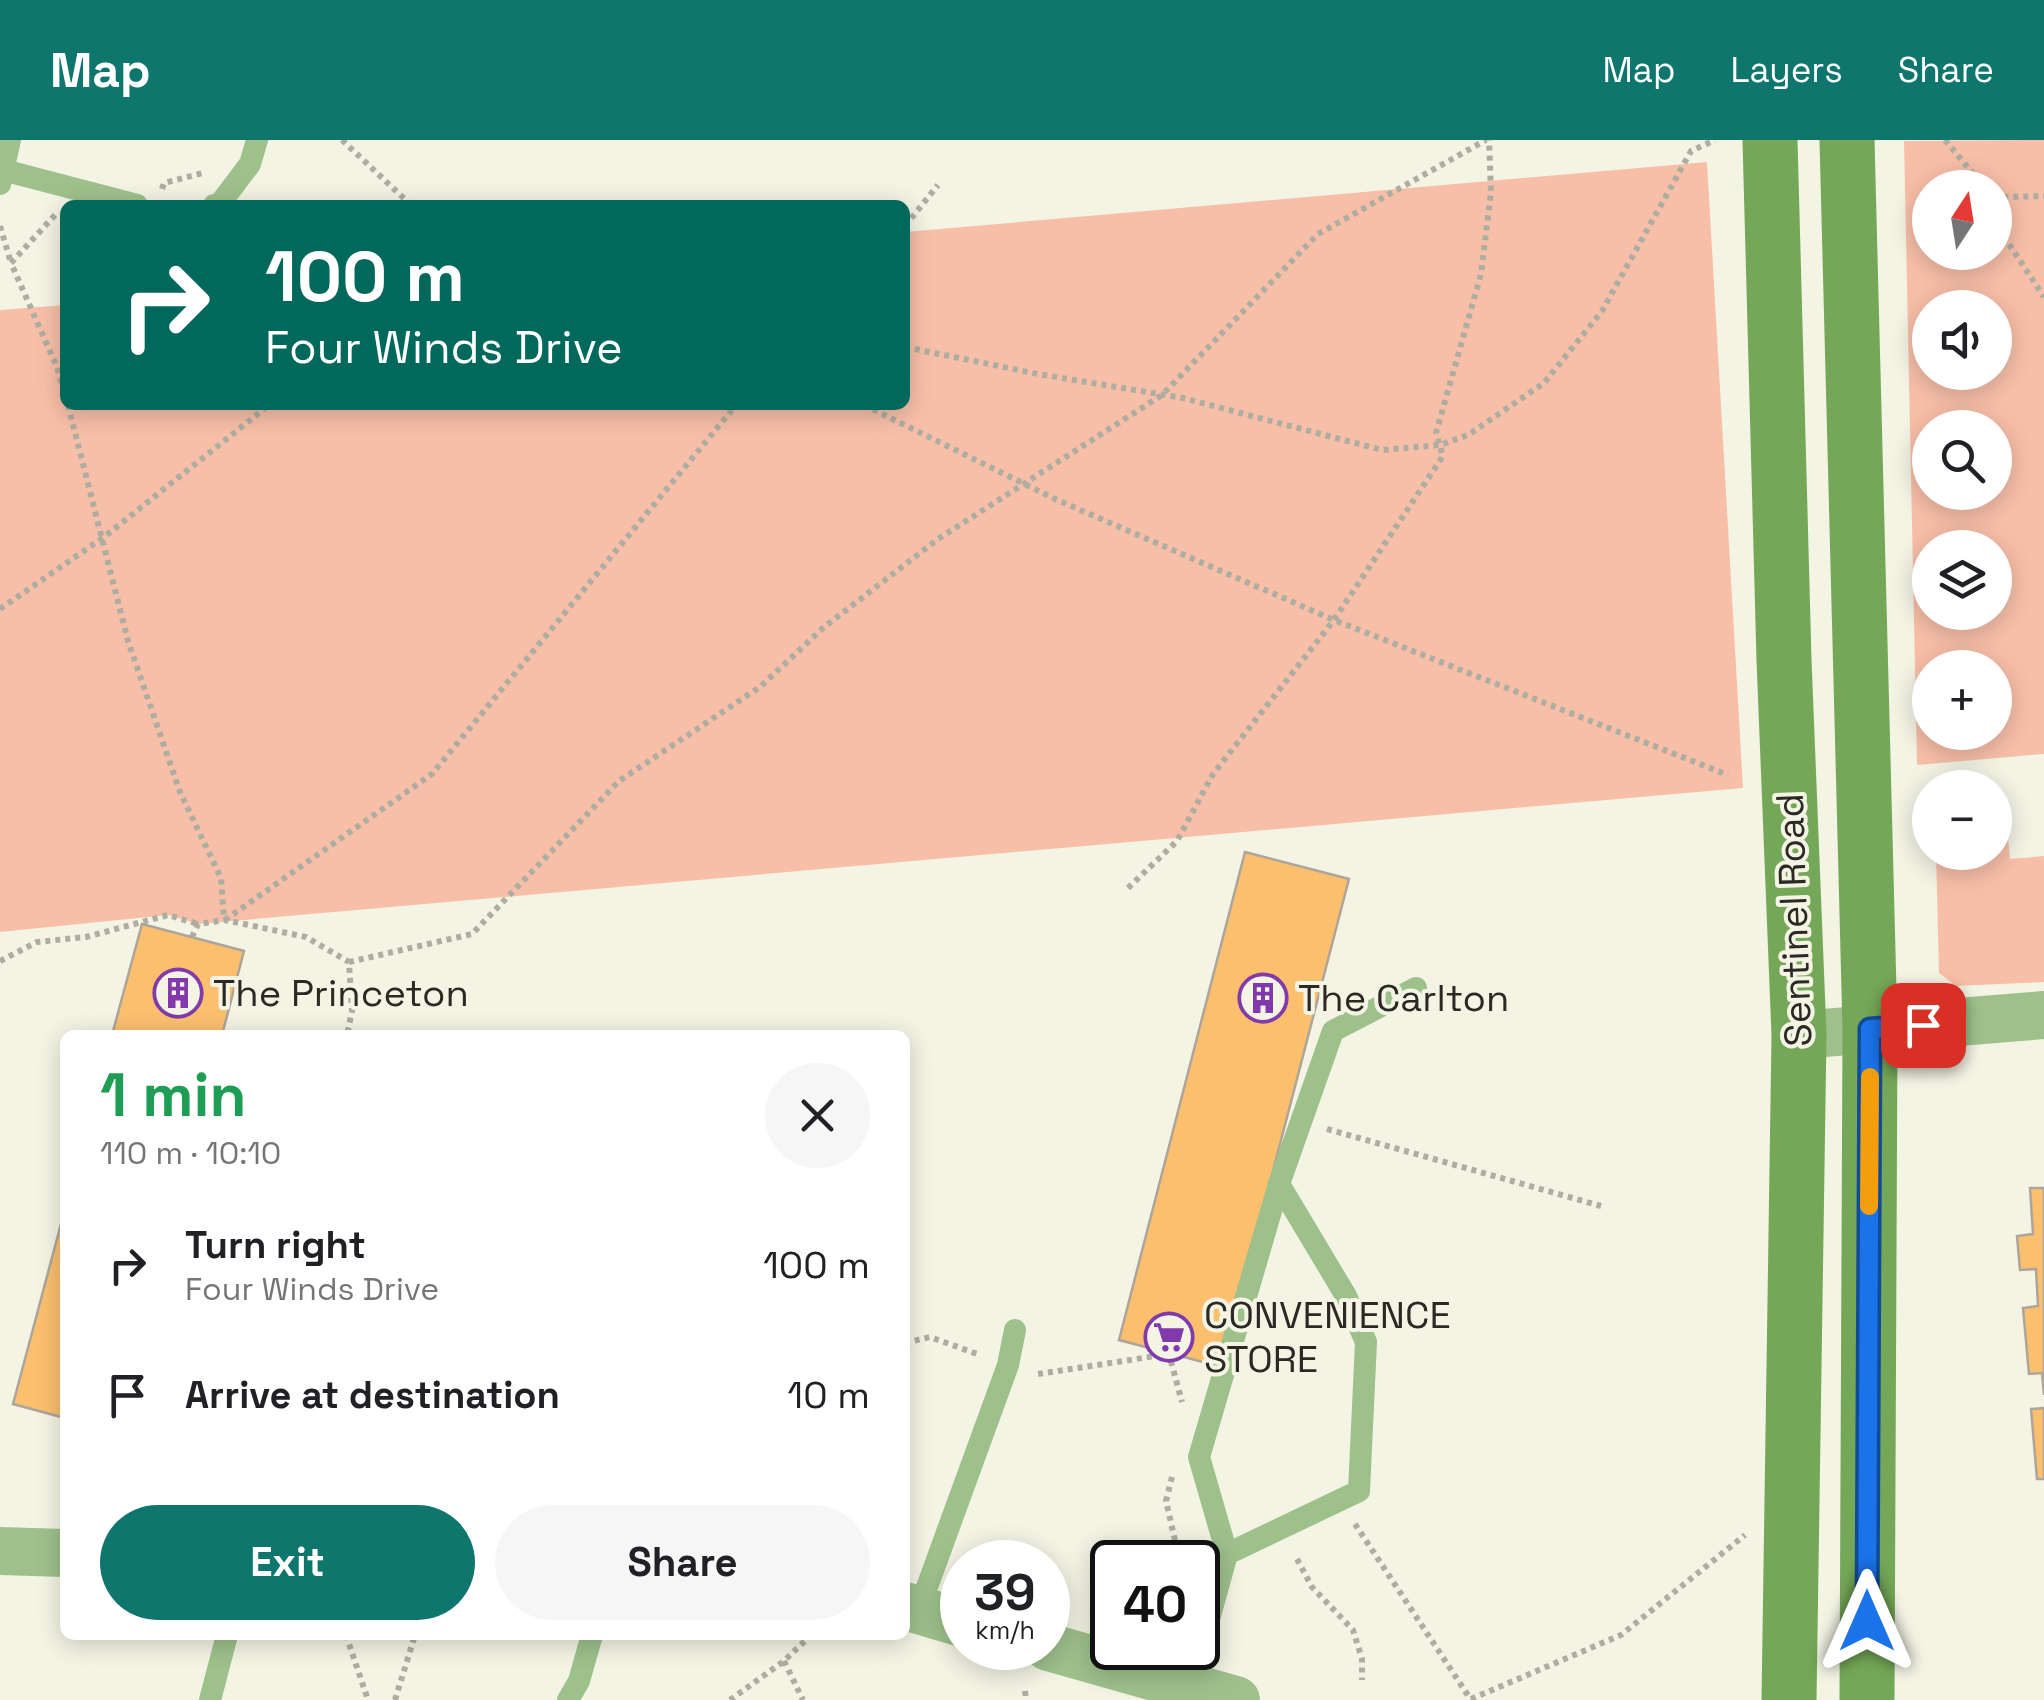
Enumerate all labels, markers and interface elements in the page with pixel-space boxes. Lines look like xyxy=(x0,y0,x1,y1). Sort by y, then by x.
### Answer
text: Map xyxy=(50,40,151,101)
text: Map xyxy=(1602,48,1675,92)
text: Layers xyxy=(1730,48,1843,92)
text: Share xyxy=(1898,48,1994,92)
north arrow xyxy=(1912,170,2012,270)
map controls xyxy=(1912,170,2012,870)
text: 100 m xyxy=(265,232,465,321)
icon: right xyxy=(100,240,230,370)
button: sound xyxy=(1912,290,2012,390)
text: Four Winds Drive xyxy=(265,319,623,376)
button: search xyxy=(1912,410,2012,510)
button: layers xyxy=(1912,530,2012,630)
button: + xyxy=(1912,650,2012,750)
button: − xyxy=(1912,770,2012,870)
street label: Sentinel Road xyxy=(1766,792,1822,1048)
building icon: The Princeton xyxy=(152,967,204,1019)
place label: The Princeton xyxy=(213,969,469,1017)
building icon: The Carlton xyxy=(1237,972,1289,1024)
place label: The Carlton xyxy=(1298,974,1509,1022)
pin xyxy=(1881,983,1966,1068)
icon: arrive xyxy=(1896,998,1951,1053)
text: 1 min xyxy=(100,1057,247,1134)
button: close xyxy=(765,1063,870,1168)
text: 110 m · 10:10 xyxy=(100,1133,281,1173)
text: Turn right xyxy=(185,1221,366,1269)
icon: right xyxy=(100,1238,155,1293)
text: 100 m xyxy=(763,1241,870,1289)
text: Four Winds Drive xyxy=(185,1269,439,1309)
place label: CONVENIENCE STORE xyxy=(1204,1291,1451,1383)
supermarket icon: CONVENIENCE STORE xyxy=(1143,1311,1195,1363)
icon: arrive xyxy=(100,1368,155,1423)
text: Arrive at destination xyxy=(185,1371,560,1419)
text: 10 m xyxy=(787,1371,870,1419)
button: Exit xyxy=(100,1505,475,1620)
button: Share xyxy=(495,1505,870,1620)
speed limit sign: 40 xyxy=(1090,1540,1220,1670)
text: 39 xyxy=(974,1561,1036,1625)
position arrow xyxy=(1815,1569,1919,1673)
text: km/h xyxy=(975,1614,1035,1646)

